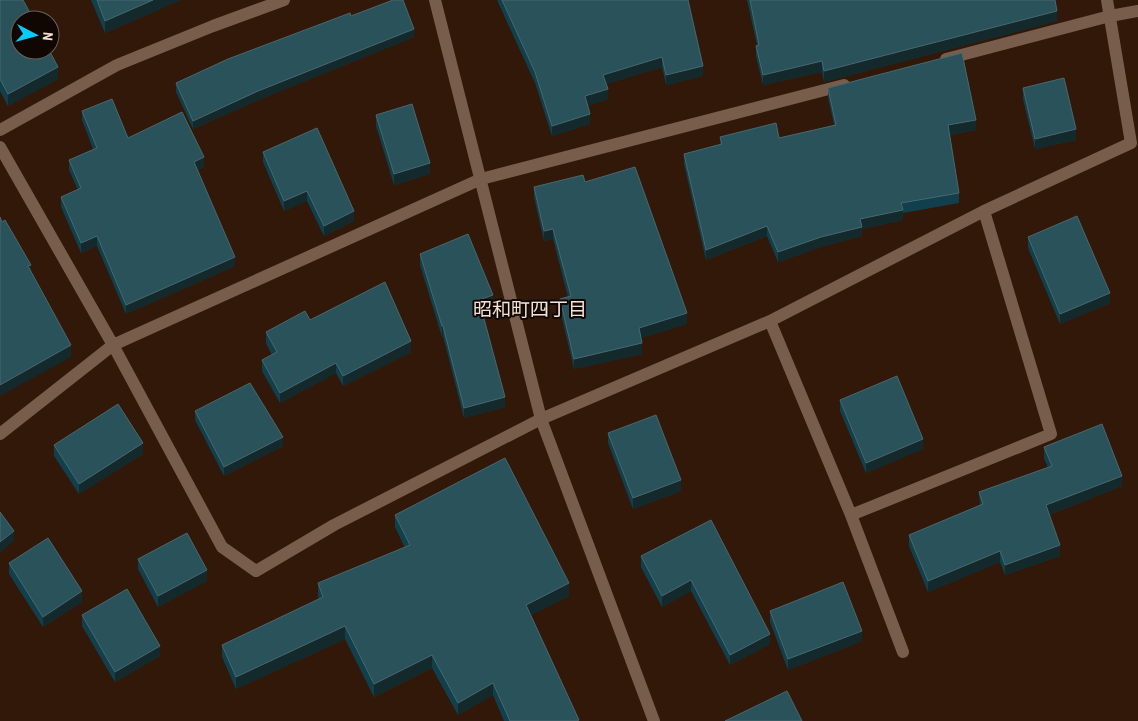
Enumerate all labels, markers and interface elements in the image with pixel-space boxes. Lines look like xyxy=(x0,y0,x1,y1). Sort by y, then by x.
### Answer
north arrow xyxy=(10,10,60,60)
text: N xyxy=(39,31,57,41)
district label: 昭和町四丁目 xyxy=(473,296,587,322)

